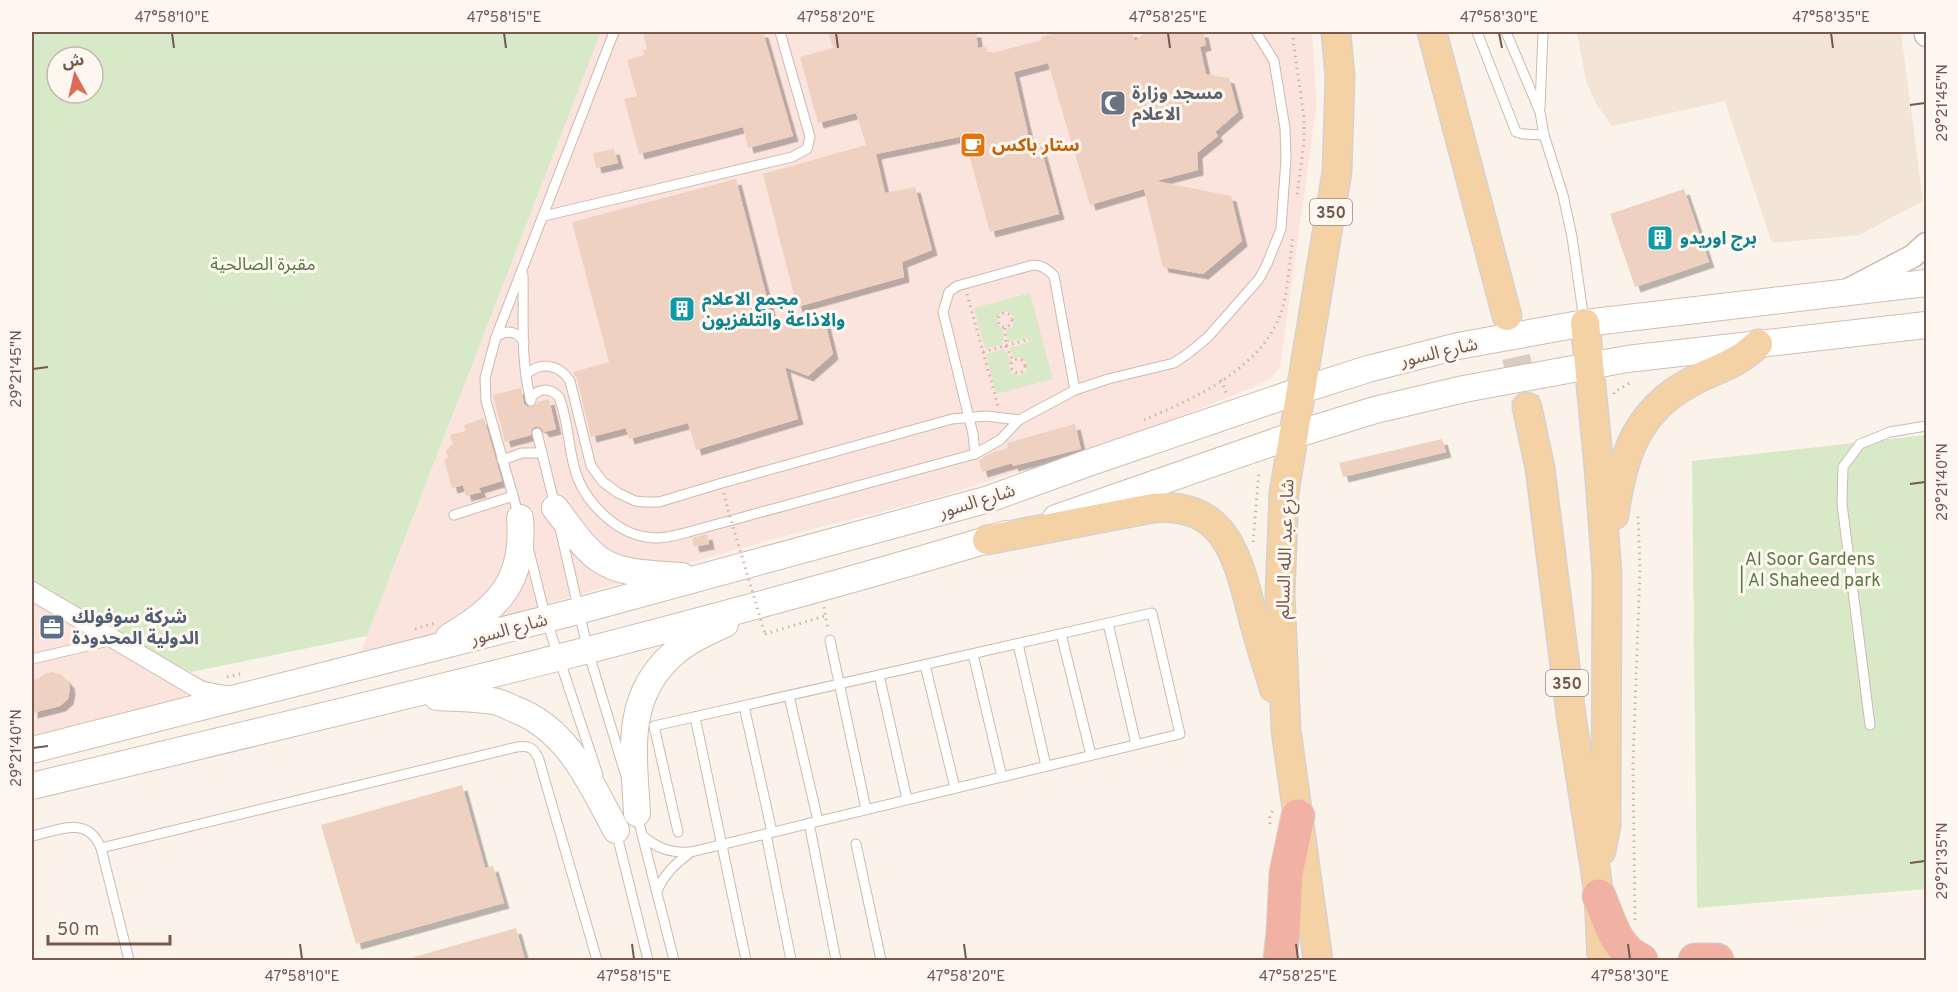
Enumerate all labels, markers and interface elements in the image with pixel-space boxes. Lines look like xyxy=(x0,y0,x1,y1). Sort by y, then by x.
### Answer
text: 47°58'10"E xyxy=(134,9,210,28)
text: 47°58'15"E xyxy=(467,9,541,28)
text: 47°58'20"E xyxy=(797,9,875,28)
text: 47°58'25"E xyxy=(1129,9,1207,28)
text: 47°58'30"E xyxy=(1460,9,1538,28)
text: 47°58'35"E xyxy=(1792,9,1870,28)
north arrow xyxy=(45,45,105,105)
text: ش xyxy=(61,51,86,74)
text: 29°21'45"N xyxy=(1934,64,1953,142)
place label: مسجد وزارة الاعلام xyxy=(1132,83,1223,127)
mosque icon: مسجد وزارة الاعلام xyxy=(1098,88,1128,118)
cafe icon: ستار باكس xyxy=(958,130,988,160)
place label: ستار باكس xyxy=(992,135,1080,158)
road number: 350 xyxy=(1310,199,1352,225)
building icon: برج اوريدو xyxy=(1645,223,1675,253)
place label: برج اوريدو xyxy=(1680,228,1757,251)
park label: مقبرة الصالحية xyxy=(210,254,316,277)
place label: مجمع الاعلام والاذاعة والتلفزيون xyxy=(702,289,845,333)
building icon: مجمع الاعلام والاذاعة والتلفزيون xyxy=(667,294,697,324)
text: 29°21'45"N xyxy=(8,330,27,408)
street label: شارع السور xyxy=(1397,333,1480,375)
text: 29°21'40"N xyxy=(1934,443,1953,521)
street label: شارع عبد الله السالم xyxy=(1273,479,1301,619)
street label: شارع السور xyxy=(935,480,1019,526)
park label: Al Soor Gardens | Al Shaheed park xyxy=(1739,549,1881,593)
place label: شركة سوفولك الدولية المحدودة xyxy=(72,607,199,651)
street label: شارع السور xyxy=(467,609,551,653)
office icon: شركة سوفولك الدولية المحدودة xyxy=(37,612,67,642)
road number: 350 xyxy=(1546,670,1588,696)
text: 29°21'40"N xyxy=(8,709,27,787)
text: 29°21'35"N xyxy=(1934,822,1953,900)
scale bar xyxy=(48,908,170,946)
text: 50 m xyxy=(57,919,99,942)
text: 47°58'10"E xyxy=(264,968,340,987)
text: 47°58'15"E xyxy=(597,968,671,987)
text: 47°58'20"E xyxy=(927,968,1005,987)
text: 47°58'25"E xyxy=(1259,968,1337,987)
text: 47°58'30"E xyxy=(1591,968,1669,987)

